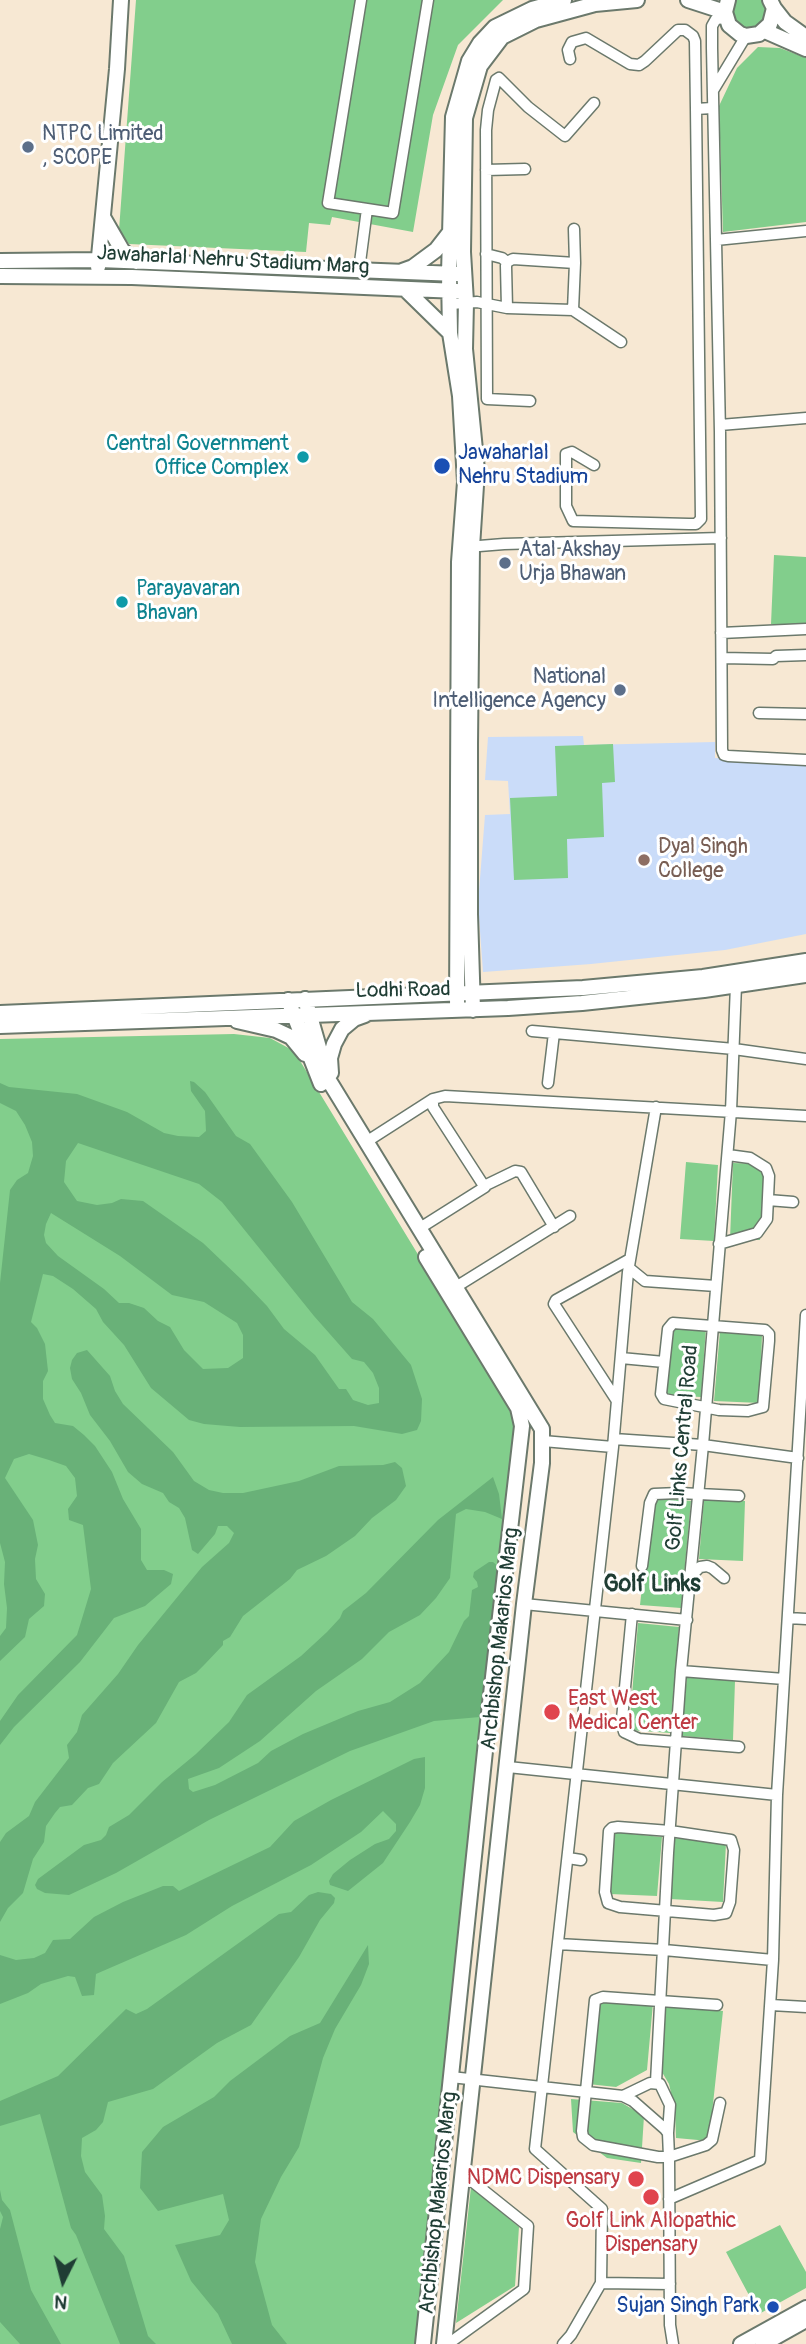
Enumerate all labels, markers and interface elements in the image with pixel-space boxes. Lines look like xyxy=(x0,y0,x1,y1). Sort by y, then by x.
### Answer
place label: NTPC Limited , SCOPE xyxy=(42,122,164,172)
marker: NTPC Limited , SCOPE xyxy=(20,139,36,155)
street label: Jawaharlal Nehru Stadium Marg xyxy=(96,241,370,281)
place label: Central Government Office Complex xyxy=(106,432,289,482)
place label: Jawaharlal Nehru Stadium xyxy=(458,441,588,491)
marker: Central Government Office Complex xyxy=(295,449,311,465)
marker: Jawaharlal Nehru Stadium xyxy=(432,456,452,476)
place label: Atal Akshay Urja Bhawan xyxy=(519,538,626,588)
marker: Atal Akshay Urja Bhawan xyxy=(497,555,513,571)
place label: Parayavaran Bhavan xyxy=(136,577,240,627)
marker: Parayavaran Bhavan xyxy=(114,594,130,610)
place label: National Intelligence Agency xyxy=(432,665,606,715)
marker: National Intelligence Agency xyxy=(612,682,628,698)
place label: Dyal Singh College xyxy=(658,835,748,885)
marker: Dyal Singh College xyxy=(636,852,652,868)
street label: Lodhi Road xyxy=(355,978,451,1004)
street label: Golf Links Central Road xyxy=(661,1344,705,1552)
street label: Archbishop Makarios Marg xyxy=(477,1526,525,1752)
district label: Golf Links xyxy=(603,1571,701,1599)
place label: East West Medical Center xyxy=(568,1687,698,1737)
marker: East West Medical Center xyxy=(542,1702,562,1722)
street label: Archbishop Makarios Marg xyxy=(415,2090,463,2316)
place label: NDMC Dispensary xyxy=(467,2166,620,2192)
marker: NDMC Dispensary xyxy=(626,2169,646,2189)
marker: Golf Link Allopathic Dispensary xyxy=(641,2187,661,2207)
place label: Golf Link Allopathic Dispensary xyxy=(566,2209,736,2259)
north arrow xyxy=(28,2246,98,2316)
text: N xyxy=(53,2289,68,2314)
place label: Sujan Singh Park xyxy=(616,2294,759,2320)
marker: Sujan Singh Park xyxy=(765,2299,781,2315)

